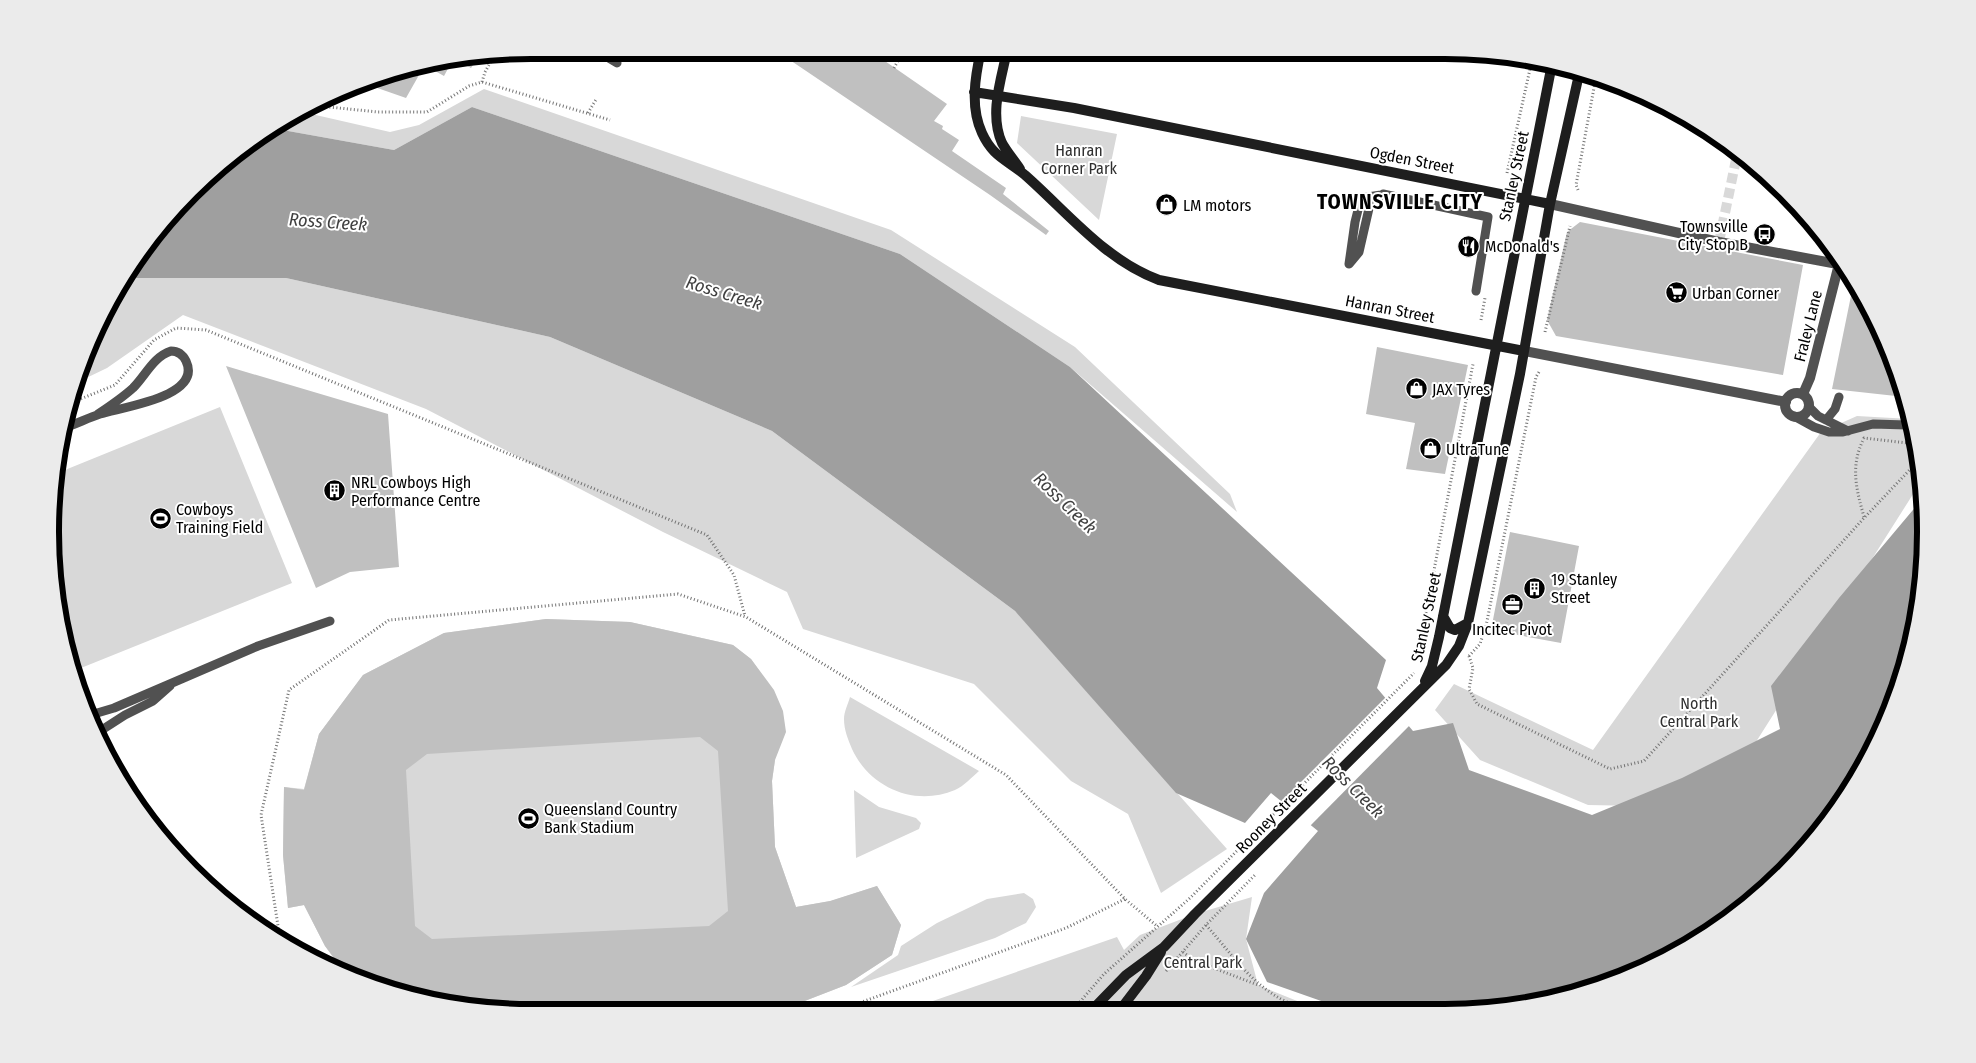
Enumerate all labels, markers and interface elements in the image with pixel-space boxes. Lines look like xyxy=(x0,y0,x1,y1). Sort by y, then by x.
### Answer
street label: Stanley Street xyxy=(1495,129,1533,223)
park label: Hanran Corner Park xyxy=(1041,141,1117,178)
street label: Ogden Street xyxy=(1368,143,1456,178)
district label: TOWNSVILLE CITY xyxy=(1317,189,1483,215)
shop icon: LM motors xyxy=(1155,193,1179,217)
place label: LM motors xyxy=(1183,196,1252,215)
water label: Ross Creek xyxy=(288,208,368,236)
place label: Townsville City Stop B xyxy=(1677,217,1748,254)
bus stop icon: Townsville City Stop B xyxy=(1752,223,1776,247)
restaurant icon: McDonald's xyxy=(1457,234,1481,258)
place label: McDonald's xyxy=(1485,237,1560,256)
water label: Ross Creek xyxy=(683,271,765,315)
supermarket icon: Urban Corner xyxy=(1664,281,1688,305)
place label: Urban Corner xyxy=(1692,284,1780,303)
street label: Fraley Lane xyxy=(1790,288,1826,364)
street label: Hanran Street xyxy=(1344,291,1437,327)
shop icon: JAX Tyres xyxy=(1404,377,1428,401)
place label: JAX Tyres xyxy=(1432,380,1490,399)
shop icon: UltraTune xyxy=(1418,437,1442,461)
place label: UltraTune xyxy=(1446,440,1509,459)
water label: Ross Creek xyxy=(1029,468,1101,538)
place label: NRL Cowboys High Performance Centre xyxy=(351,473,480,510)
building icon: NRL Cowboys High Performance Centre xyxy=(323,479,347,503)
place label: Cowboys Training Field xyxy=(176,500,263,537)
sports icon: Cowboys Training Field xyxy=(148,506,172,530)
street label: Stanley Street xyxy=(1407,570,1445,664)
place label: 19 Stanley Street xyxy=(1551,570,1618,607)
building icon: 19 Stanley Street xyxy=(1523,576,1547,600)
office icon: Incitec Pivot xyxy=(1500,593,1524,617)
place label: Incitec Pivot xyxy=(1472,620,1553,639)
park label: North Central Park xyxy=(1660,694,1739,731)
water label: Ross Creek xyxy=(1317,751,1389,823)
street label: Rooney Street xyxy=(1232,778,1311,857)
place label: Queensland Country Bank Stadium xyxy=(544,800,678,837)
sports icon: Queensland Country Bank Stadium xyxy=(516,806,540,830)
park label: Central Park xyxy=(1164,953,1243,972)

